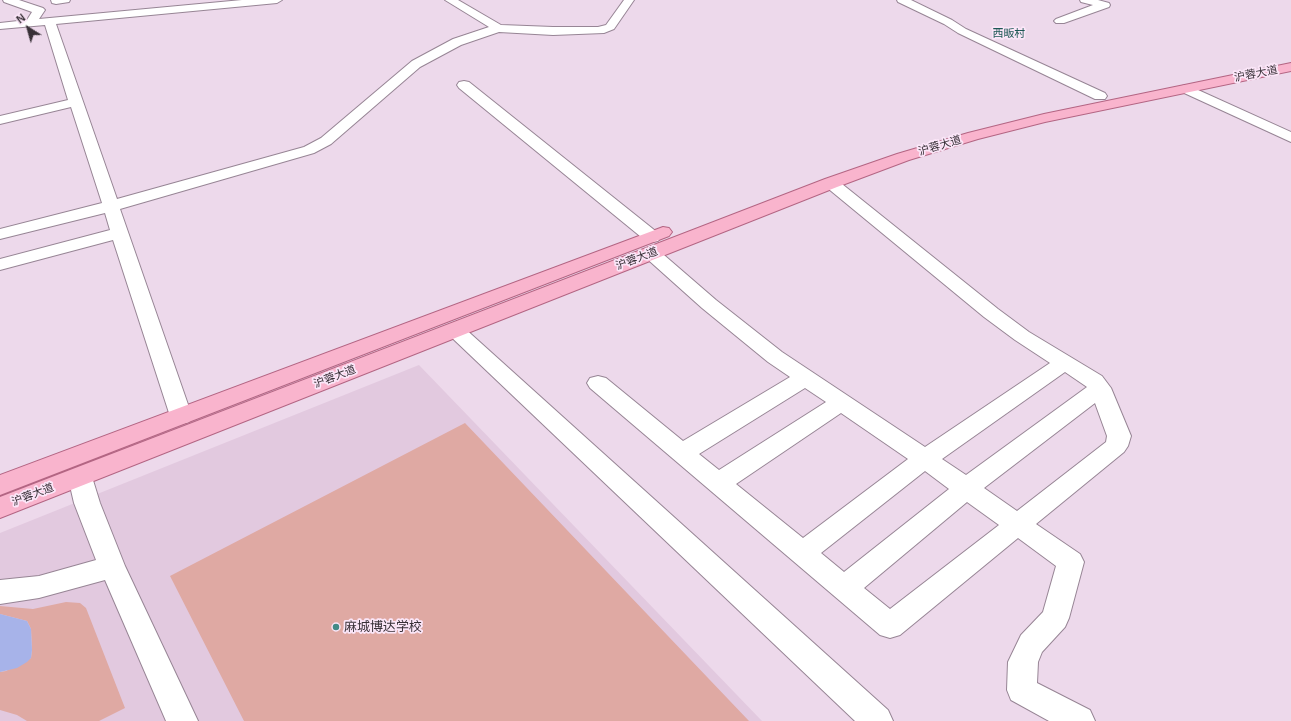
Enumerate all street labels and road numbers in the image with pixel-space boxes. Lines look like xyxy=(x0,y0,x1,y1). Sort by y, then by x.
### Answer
street label: 沪蓉大道 xyxy=(1233,63,1279,85)
street label: 沪蓉大道 xyxy=(917,133,963,159)
street label: 沪蓉大道 xyxy=(614,245,660,273)
street label: 沪蓉大道 xyxy=(312,363,358,391)
street label: 沪蓉大道 xyxy=(10,481,56,509)

